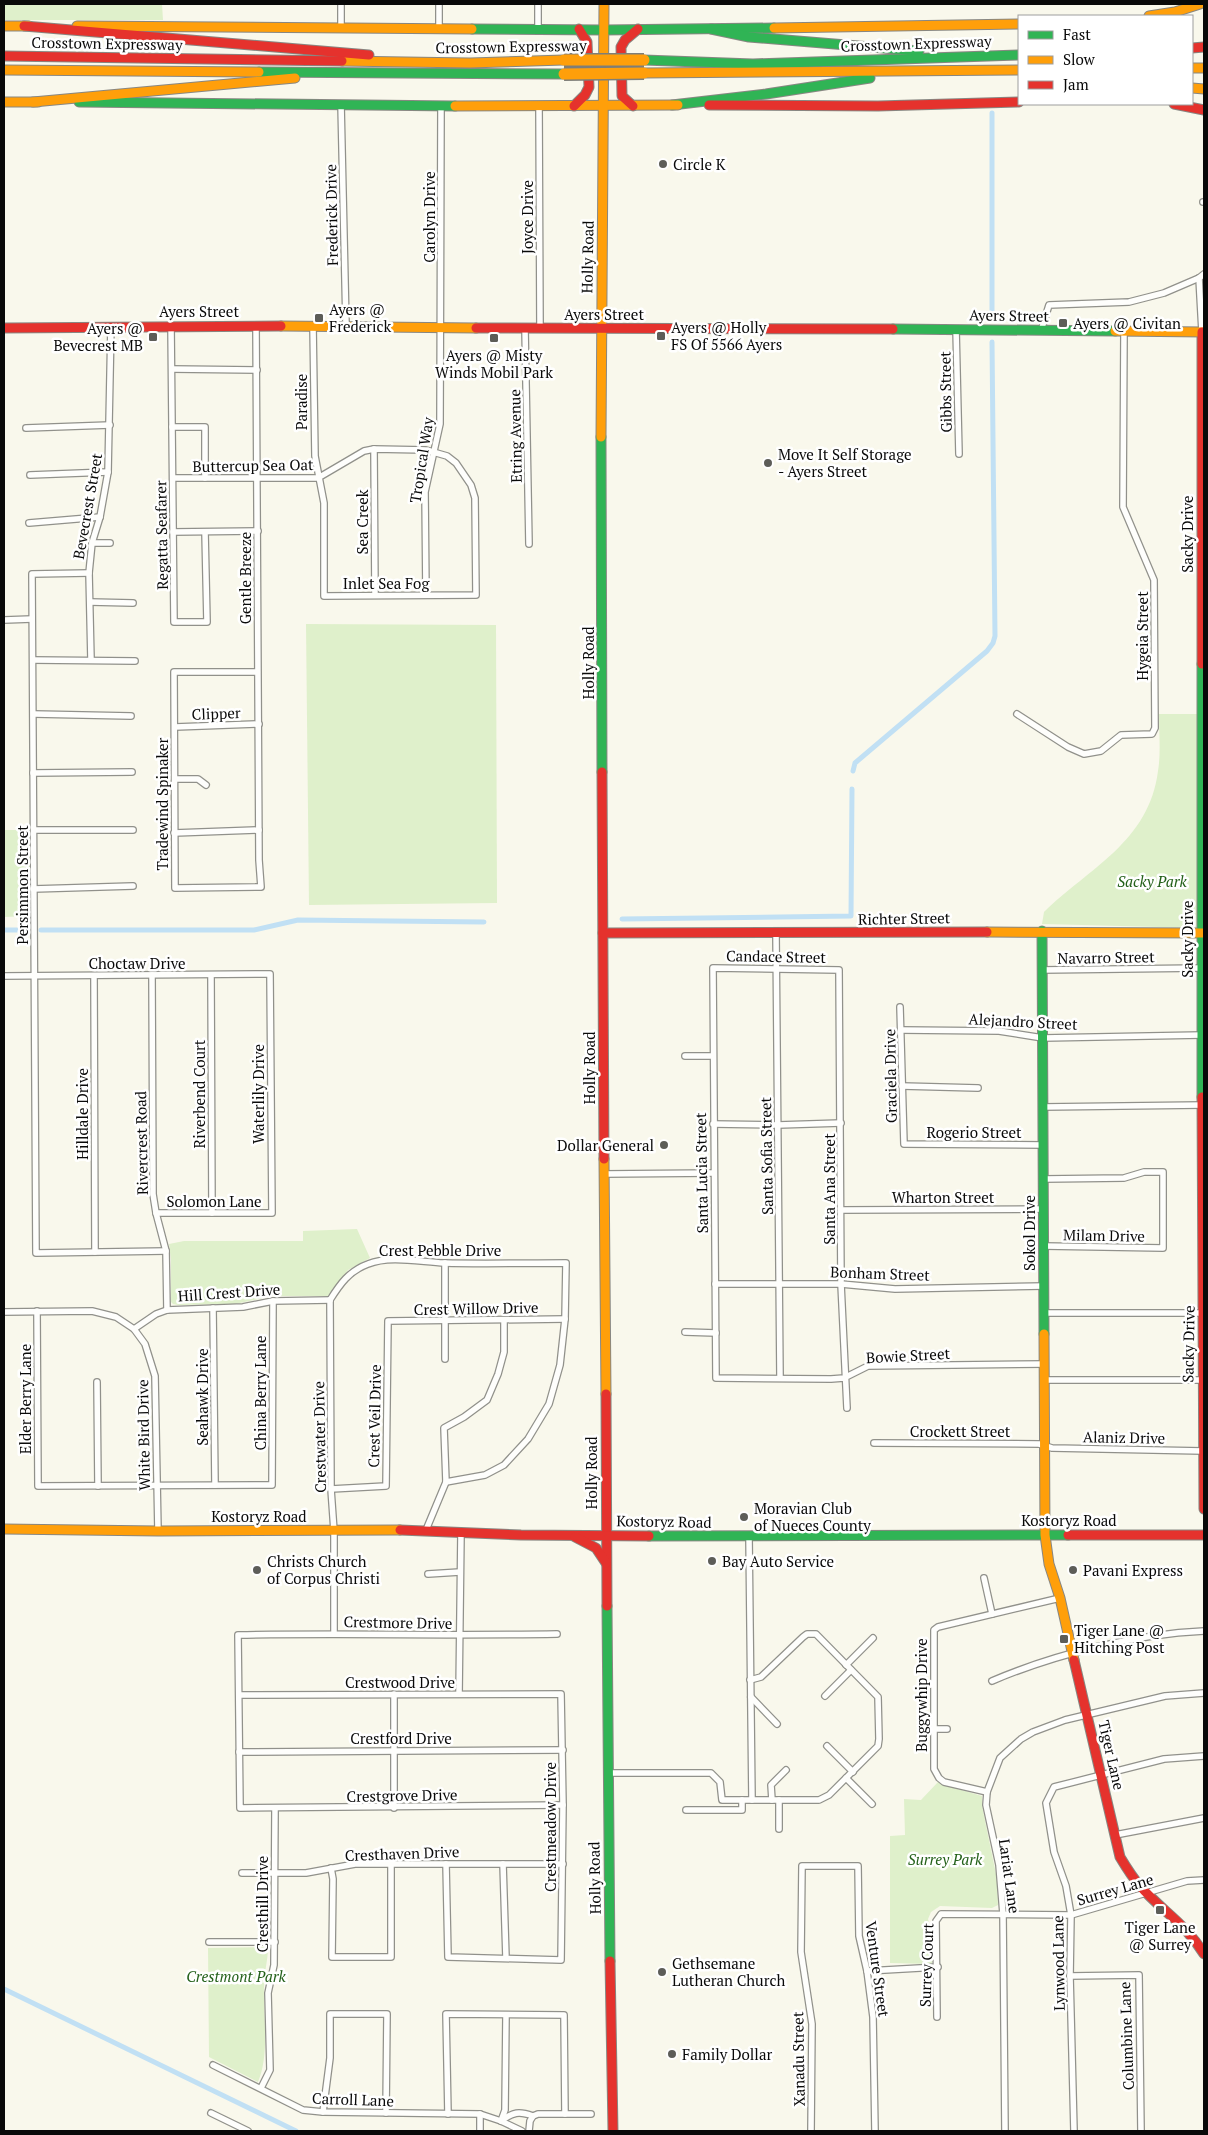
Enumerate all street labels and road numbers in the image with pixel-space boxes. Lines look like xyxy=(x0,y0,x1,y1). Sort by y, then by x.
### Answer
street label: Crosstown Expressway xyxy=(840,30,992,56)
street label: Crosstown Expressway xyxy=(31,32,183,54)
street label: Crosstown Expressway xyxy=(435,35,587,57)
street label: Frederick Drive xyxy=(320,164,342,266)
street label: Carolyn Drive xyxy=(419,171,439,263)
street label: Joyce Drive xyxy=(517,180,537,254)
street label: Holly Road xyxy=(576,220,598,294)
street label: Ayers Street xyxy=(159,301,239,321)
street label: Ayers Street xyxy=(564,304,644,324)
street label: Ayers Street xyxy=(969,304,1050,326)
street label: Gibbs Street xyxy=(934,351,956,433)
street label: Paradise xyxy=(291,374,311,430)
street label: Etring Avenue xyxy=(504,389,526,483)
street label: Tropical Way xyxy=(404,415,438,504)
street label: Bevecrest Street xyxy=(68,451,106,561)
street label: Buttercup Sea Oat xyxy=(192,454,314,476)
street label: Regatta Seafarer xyxy=(150,480,172,590)
street label: Sea Creek xyxy=(352,489,372,555)
street label: Sacky Drive xyxy=(1177,495,1197,573)
street label: Gentle Breeze xyxy=(235,532,255,624)
street label: Inlet Sea Fog xyxy=(343,573,430,593)
street label: Hygeia Street xyxy=(1132,591,1152,681)
street label: Holly Road xyxy=(578,627,598,699)
street label: Clipper xyxy=(191,702,241,724)
street label: Tradewind Spinaker xyxy=(152,737,172,870)
street label: Persimmon Street xyxy=(12,825,32,945)
street label: Sacky Drive xyxy=(1177,900,1197,978)
street label: Richter Street xyxy=(858,907,951,929)
street label: Candace Street xyxy=(726,945,827,967)
street label: Navarro Street xyxy=(1057,946,1155,968)
street label: Choctaw Drive xyxy=(88,953,186,973)
street label: Alejandro Street xyxy=(968,1008,1078,1034)
street label: Graciela Drive xyxy=(879,1029,901,1123)
street label: Holly Road xyxy=(579,1032,599,1104)
street label: Riverbend Court xyxy=(189,1039,209,1148)
street label: Waterlily Drive xyxy=(248,1044,268,1144)
street label: Hilldale Drive xyxy=(72,1068,92,1160)
street label: Rivercrest Road xyxy=(130,1091,152,1195)
street label: Santa Sofia Street xyxy=(755,1096,777,1215)
street label: Santa Lucia Street xyxy=(690,1112,712,1234)
street label: Rogerio Street xyxy=(926,1122,1022,1142)
street label: Santa Ana Street xyxy=(819,1133,839,1245)
street label: Wharton Street xyxy=(892,1187,995,1207)
street label: Solomon Lane xyxy=(166,1191,262,1211)
street label: Sokol Drive xyxy=(1019,1195,1039,1271)
street label: Milam Drive xyxy=(1063,1224,1145,1246)
street label: Crest Pebble Drive xyxy=(379,1240,501,1260)
street label: Bonham Street xyxy=(830,1261,930,1285)
street label: Hill Crest Drive xyxy=(177,1278,281,1306)
street label: Crest Willow Drive xyxy=(413,1297,539,1319)
street label: Sacky Drive xyxy=(1177,1305,1199,1383)
street label: China Berry Lane xyxy=(250,1335,270,1451)
street label: Bowie Street xyxy=(866,1343,951,1367)
street label: Elder Berry Lane xyxy=(15,1344,35,1454)
street label: Seahawk Drive xyxy=(192,1348,212,1446)
street label: Crest Veil Drive xyxy=(363,1364,385,1468)
street label: White Bird Drive xyxy=(132,1379,154,1491)
street label: Crestwater Drive xyxy=(308,1381,330,1493)
street label: Crockett Street xyxy=(910,1421,1011,1441)
street label: Alaniz Drive xyxy=(1083,1426,1165,1448)
street label: Holly Road xyxy=(581,1437,601,1509)
street label: Kostoryz Road xyxy=(211,1506,307,1526)
street label: Kostoryz Road xyxy=(616,1510,712,1532)
street label: Kostoryz Road xyxy=(1021,1510,1117,1530)
street label: Crestmore Drive xyxy=(343,1611,453,1633)
street label: Buggywhip Drive xyxy=(911,1638,931,1752)
street label: Crestwood Drive xyxy=(345,1672,455,1692)
street label: Tiger Lane xyxy=(1094,1718,1130,1792)
street label: Crestford Drive xyxy=(350,1728,452,1748)
street label: Crestmeadow Drive xyxy=(540,1762,560,1892)
street label: Crestgrove Drive xyxy=(346,1784,458,1806)
street label: Lariat Lane xyxy=(995,1837,1025,1915)
street label: Cresthaven Drive xyxy=(344,1841,460,1865)
street label: Holly Road xyxy=(583,1841,605,1915)
street label: Cresthill Drive xyxy=(252,1856,272,1952)
street label: Surrey Lane xyxy=(1074,1869,1156,1909)
street label: Lynwood Lane xyxy=(1047,1915,1069,2011)
street label: Venture Street xyxy=(861,1920,895,2019)
street label: Surrey Court xyxy=(915,1922,937,2007)
street label: Columbine Lane xyxy=(1114,1981,1138,2091)
street label: Xanadu Street xyxy=(787,2011,809,2107)
street label: Carroll Lane xyxy=(312,2088,394,2110)

